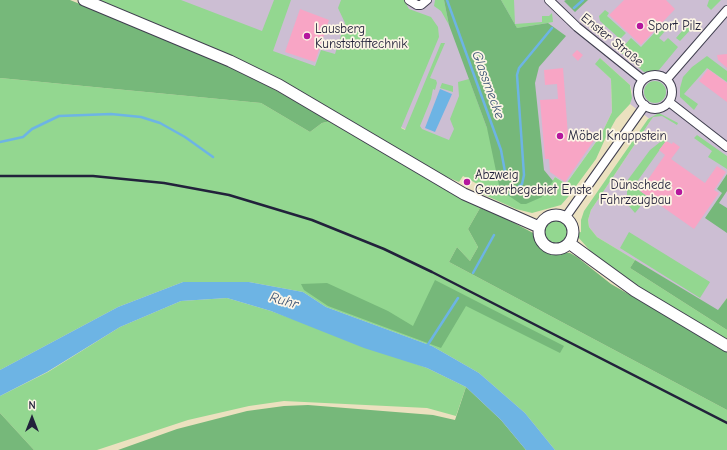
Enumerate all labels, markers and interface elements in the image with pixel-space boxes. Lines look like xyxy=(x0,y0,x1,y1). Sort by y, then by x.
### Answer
street label: Enster Straße xyxy=(578,10,646,70)
place label: Sport Pilz xyxy=(648,18,701,34)
place label: Lausberg Kunststofftechnik xyxy=(315,21,408,52)
marker: Sport Pilz xyxy=(635,21,645,31)
marker: Lausberg Kunststofftechnik xyxy=(302,31,312,41)
water label: Glassmecke xyxy=(468,49,508,121)
place label: Möbel Knappstein xyxy=(568,128,667,144)
marker: Möbel Knappstein xyxy=(555,131,565,141)
place label: Abzweig Gewerbegebiet Enste xyxy=(475,167,592,198)
marker: Abzweig Gewerbegebiet Enste xyxy=(462,177,472,187)
place label: Dünschede Fahrzeugbau xyxy=(600,177,671,208)
marker: Dünschede Fahrzeugbau xyxy=(674,187,684,197)
water label: Ruhr xyxy=(268,289,300,313)
north arrow xyxy=(12,398,52,438)
text: N xyxy=(28,399,36,412)

